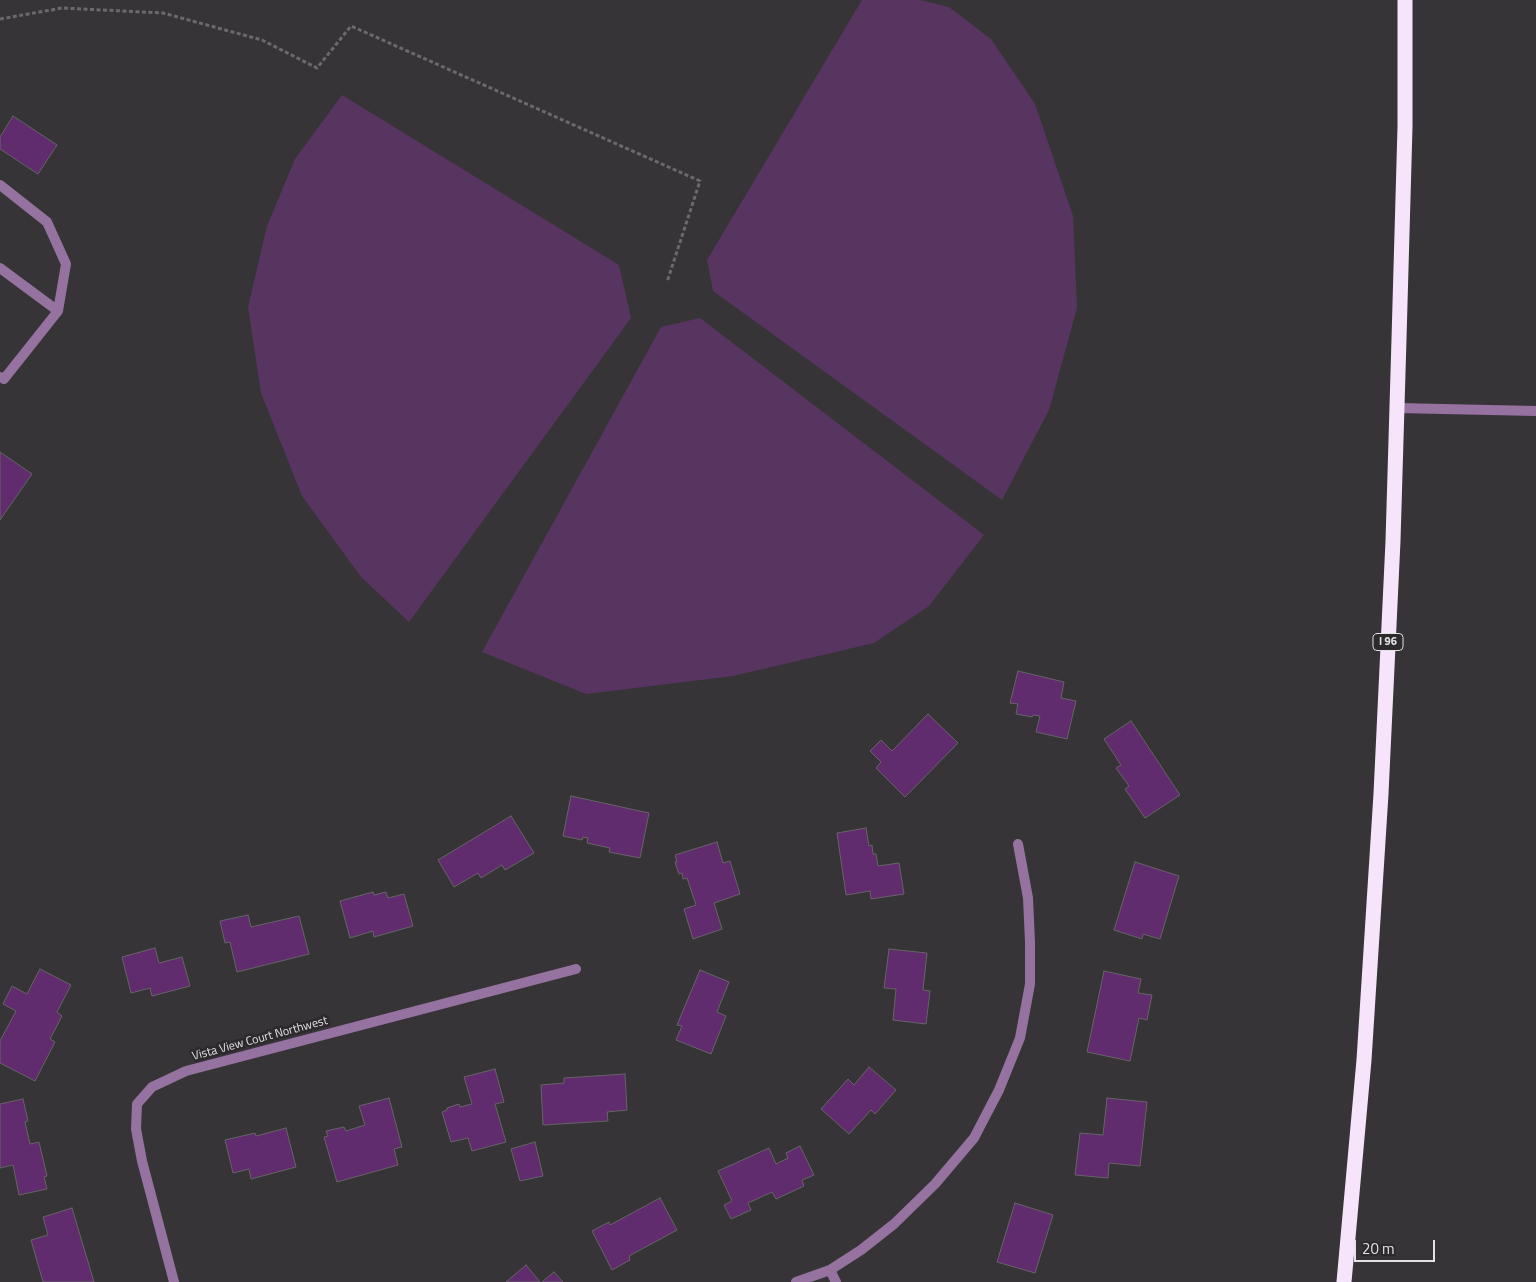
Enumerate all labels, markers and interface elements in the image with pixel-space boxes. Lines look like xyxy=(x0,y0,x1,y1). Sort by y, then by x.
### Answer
road number: I 96 xyxy=(1373,634,1403,650)
street label: Vista View Court Northwest xyxy=(191,1014,329,1064)
scale bar xyxy=(1356,1230,1437,1262)
text: 20 m xyxy=(1362,1237,1395,1260)

